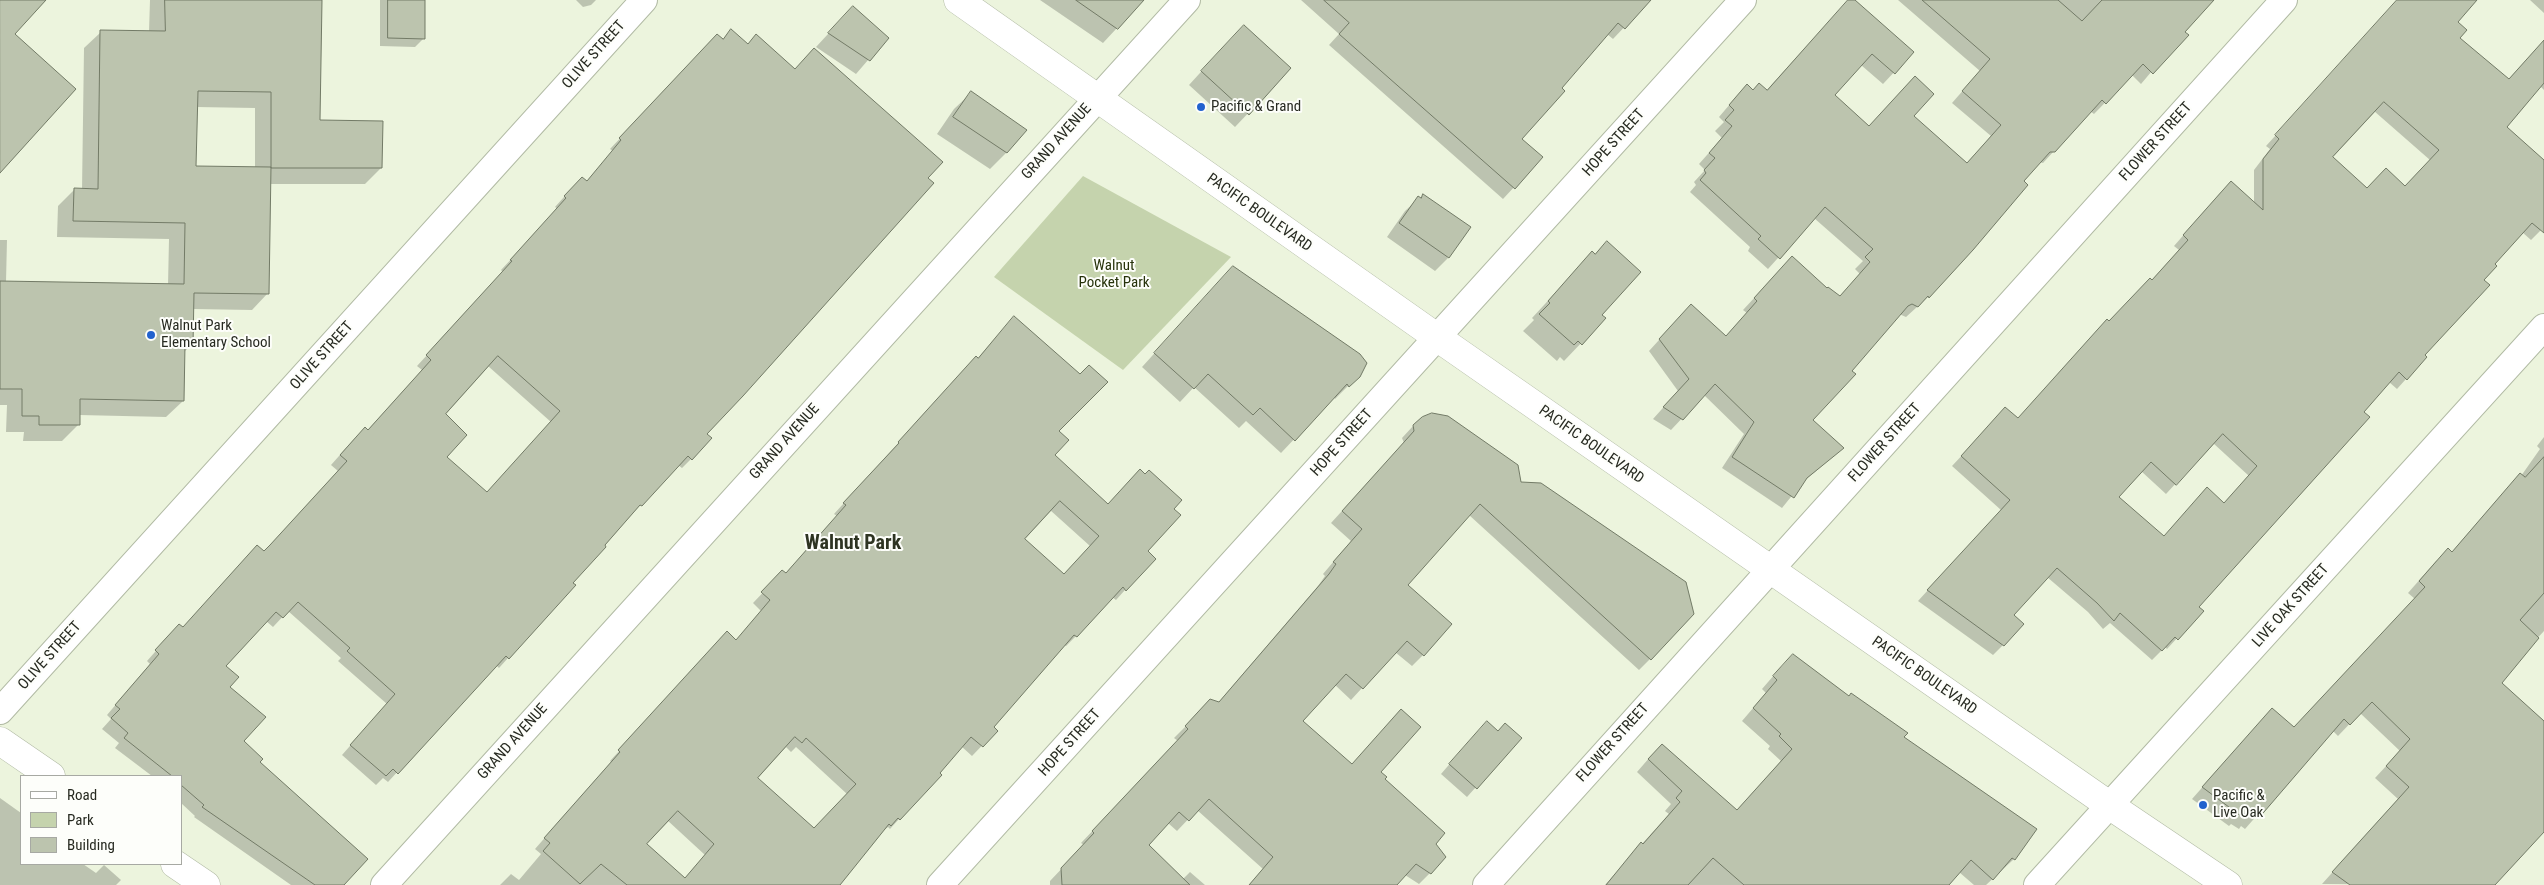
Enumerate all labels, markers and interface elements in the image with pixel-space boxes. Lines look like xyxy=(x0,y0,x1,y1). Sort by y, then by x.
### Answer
street label: OLIVE STREET xyxy=(559,17,629,93)
place label: Pacific & Grand xyxy=(1211,98,1301,116)
street label: FLOWER STREET xyxy=(2116,99,2196,185)
street label: GRAND AVENUE xyxy=(1018,100,1096,184)
marker: Pacific & Grand xyxy=(1195,101,1207,113)
street label: HOPE STREET xyxy=(1579,106,1649,180)
street label: PACIFIC BOULEVARD xyxy=(1203,170,1315,256)
park label: Walnut Pocket Park xyxy=(1079,257,1149,292)
place label: Walnut Park Elementary School xyxy=(161,317,271,352)
street label: OLIVE STREET xyxy=(287,318,357,394)
marker: Walnut Park Elementary School xyxy=(145,329,157,341)
street label: GRAND AVENUE xyxy=(746,400,824,484)
street label: FLOWER STREET xyxy=(1845,400,1925,486)
street label: PACIFIC BOULEVARD xyxy=(1535,402,1647,488)
street label: HOPE STREET xyxy=(1307,406,1377,480)
district label: Walnut Park xyxy=(805,532,901,556)
street label: LIVE OAK STREET xyxy=(2249,561,2333,651)
street label: OLIVE STREET xyxy=(15,618,85,694)
street label: PACIFIC BOULEVARD xyxy=(1868,633,1980,719)
street label: GRAND AVENUE xyxy=(474,700,552,784)
street label: FLOWER STREET xyxy=(1573,700,1653,786)
street label: HOPE STREET xyxy=(1035,706,1105,780)
legend xyxy=(20,775,182,865)
text: Road xyxy=(67,786,97,804)
place label: Pacific & Live Oak xyxy=(2213,787,2265,822)
marker: Pacific & Live Oak xyxy=(2197,799,2209,811)
text: Park xyxy=(67,811,94,829)
text: Building xyxy=(67,836,115,854)

